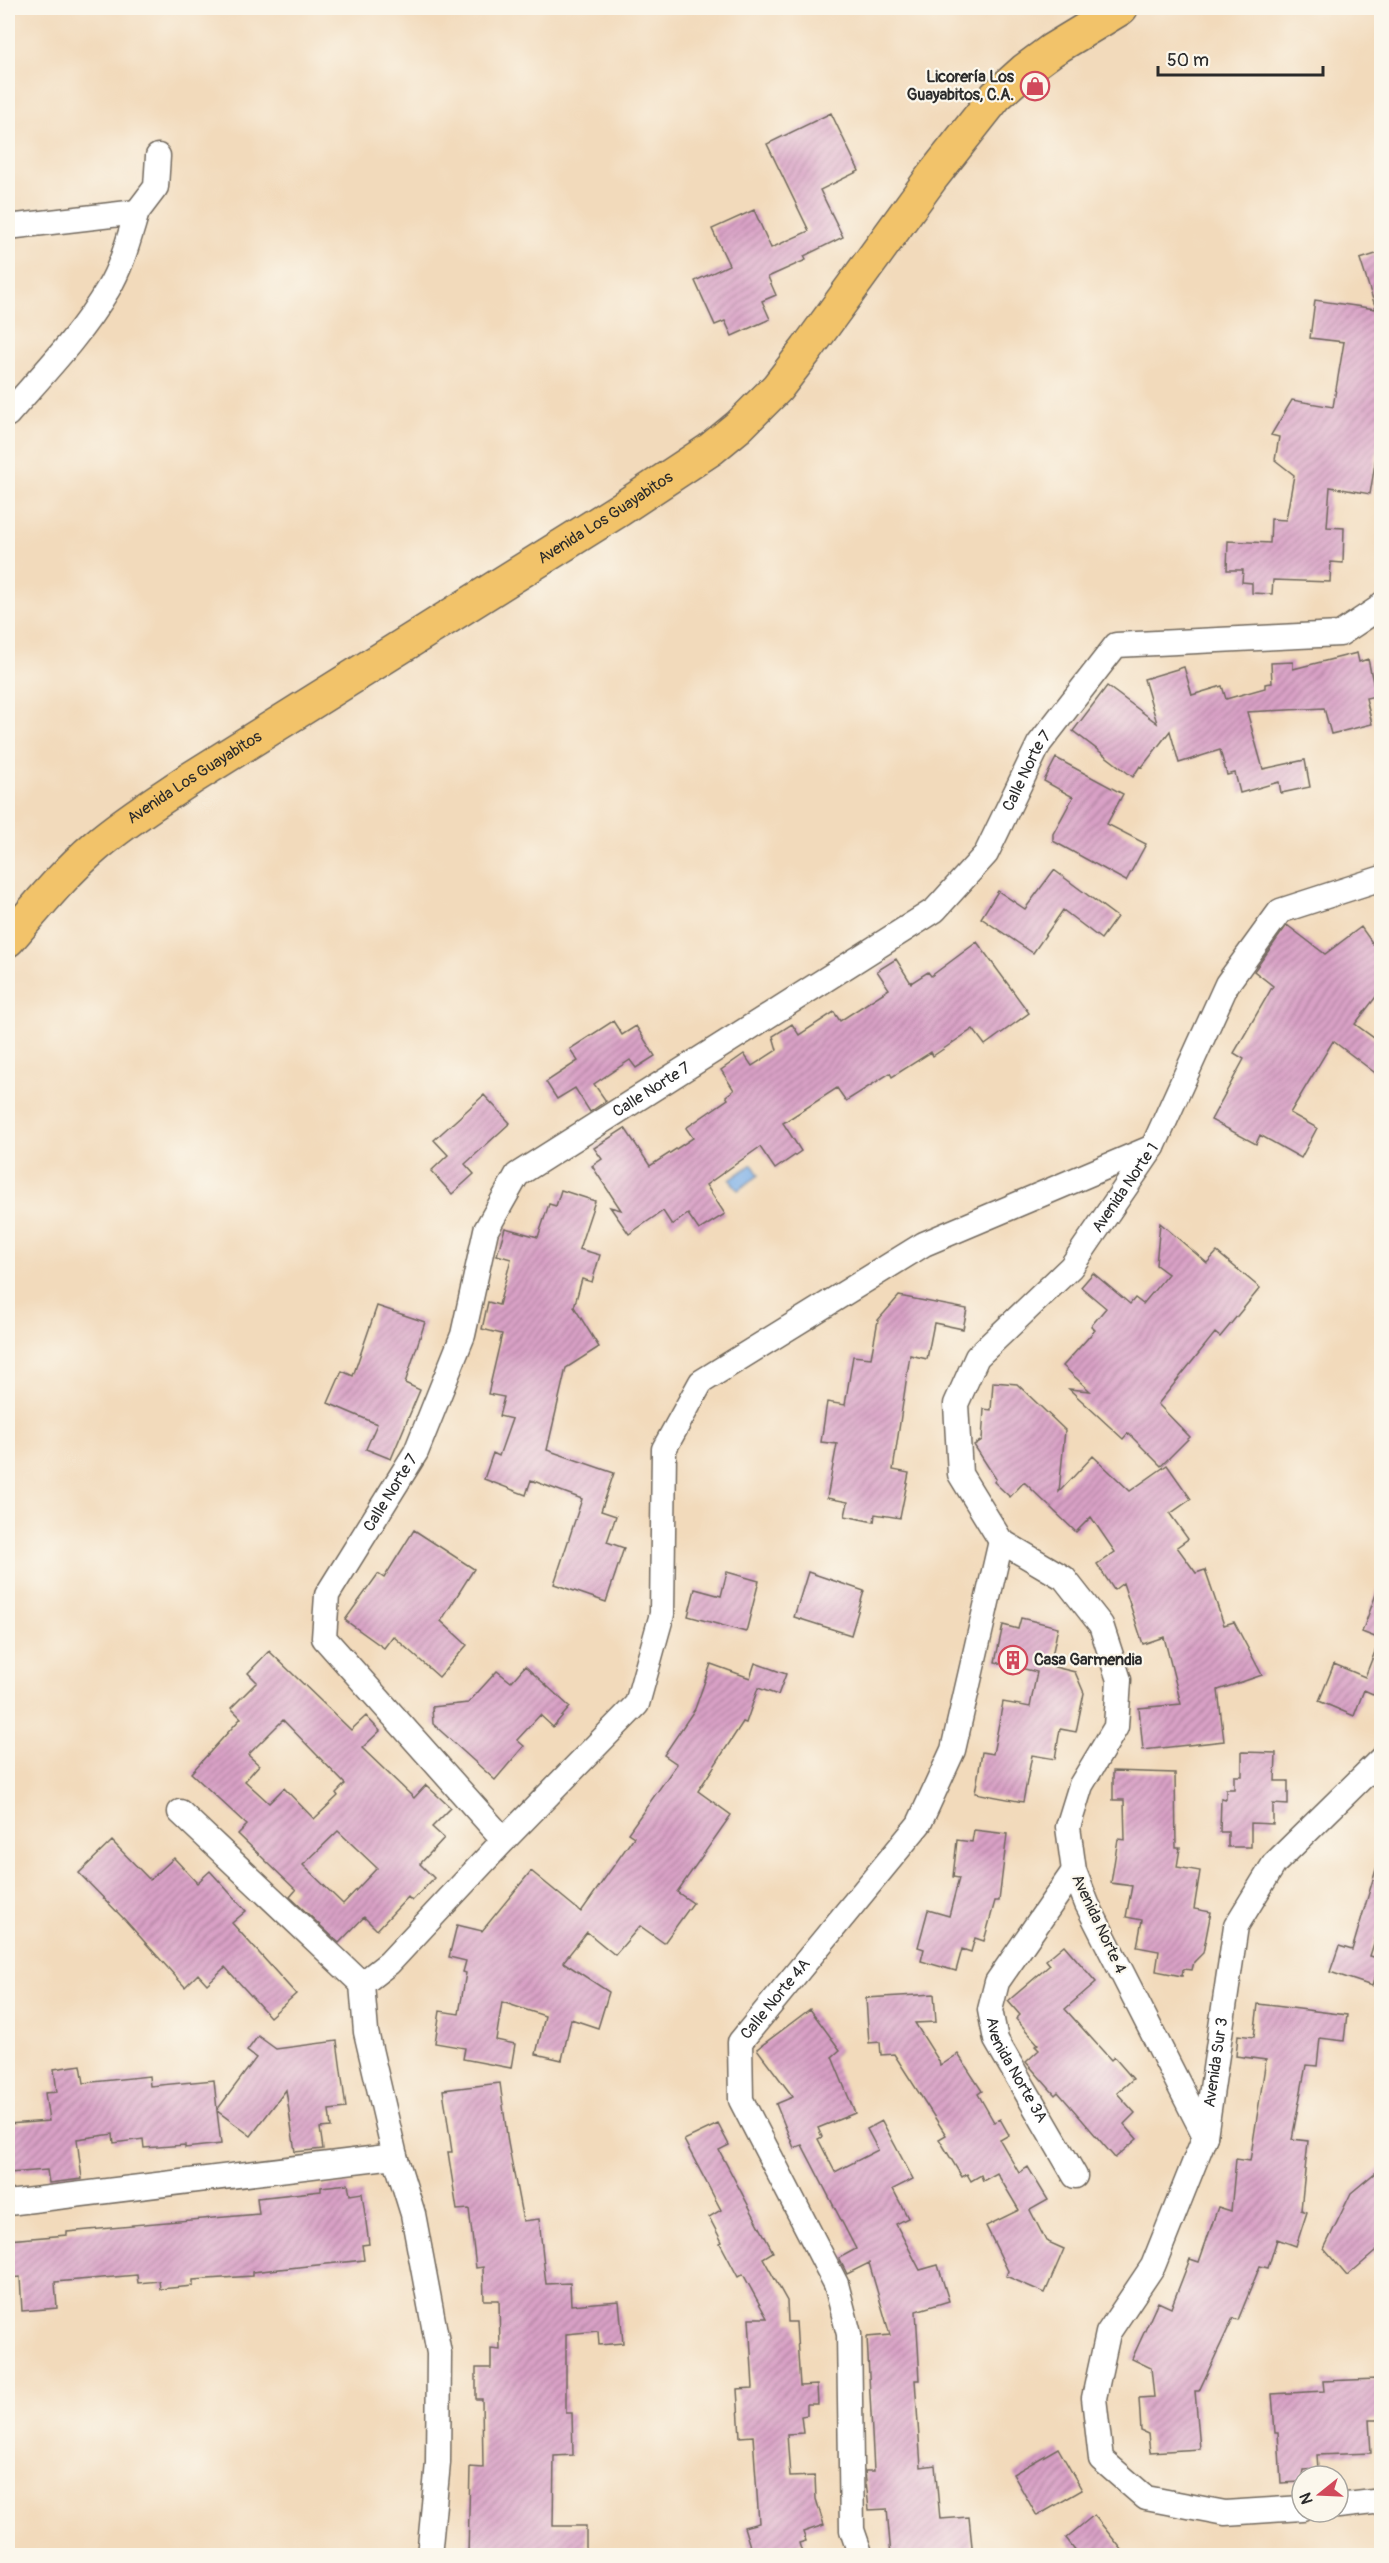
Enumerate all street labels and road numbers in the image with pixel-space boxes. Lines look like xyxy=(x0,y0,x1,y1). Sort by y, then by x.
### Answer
street label: Avenida Los Guayabitos xyxy=(534,467,677,568)
street label: Calle Norte 7 xyxy=(998,726,1056,815)
street label: Avenida Los Guayabitos xyxy=(123,727,266,828)
street label: Calle Norte 7 xyxy=(609,1058,694,1122)
street label: Avenida Norte 1 xyxy=(1088,1139,1163,1236)
street label: Calle Norte 7 xyxy=(359,1450,423,1535)
street label: Avenida Norte 4 xyxy=(1067,1871,1131,1977)
street label: Calle Norte 4A xyxy=(736,1954,814,2044)
street label: Avenida Norte 3A xyxy=(982,2015,1052,2126)
street label: Avenida Sur 3 xyxy=(1199,2016,1232,2109)

